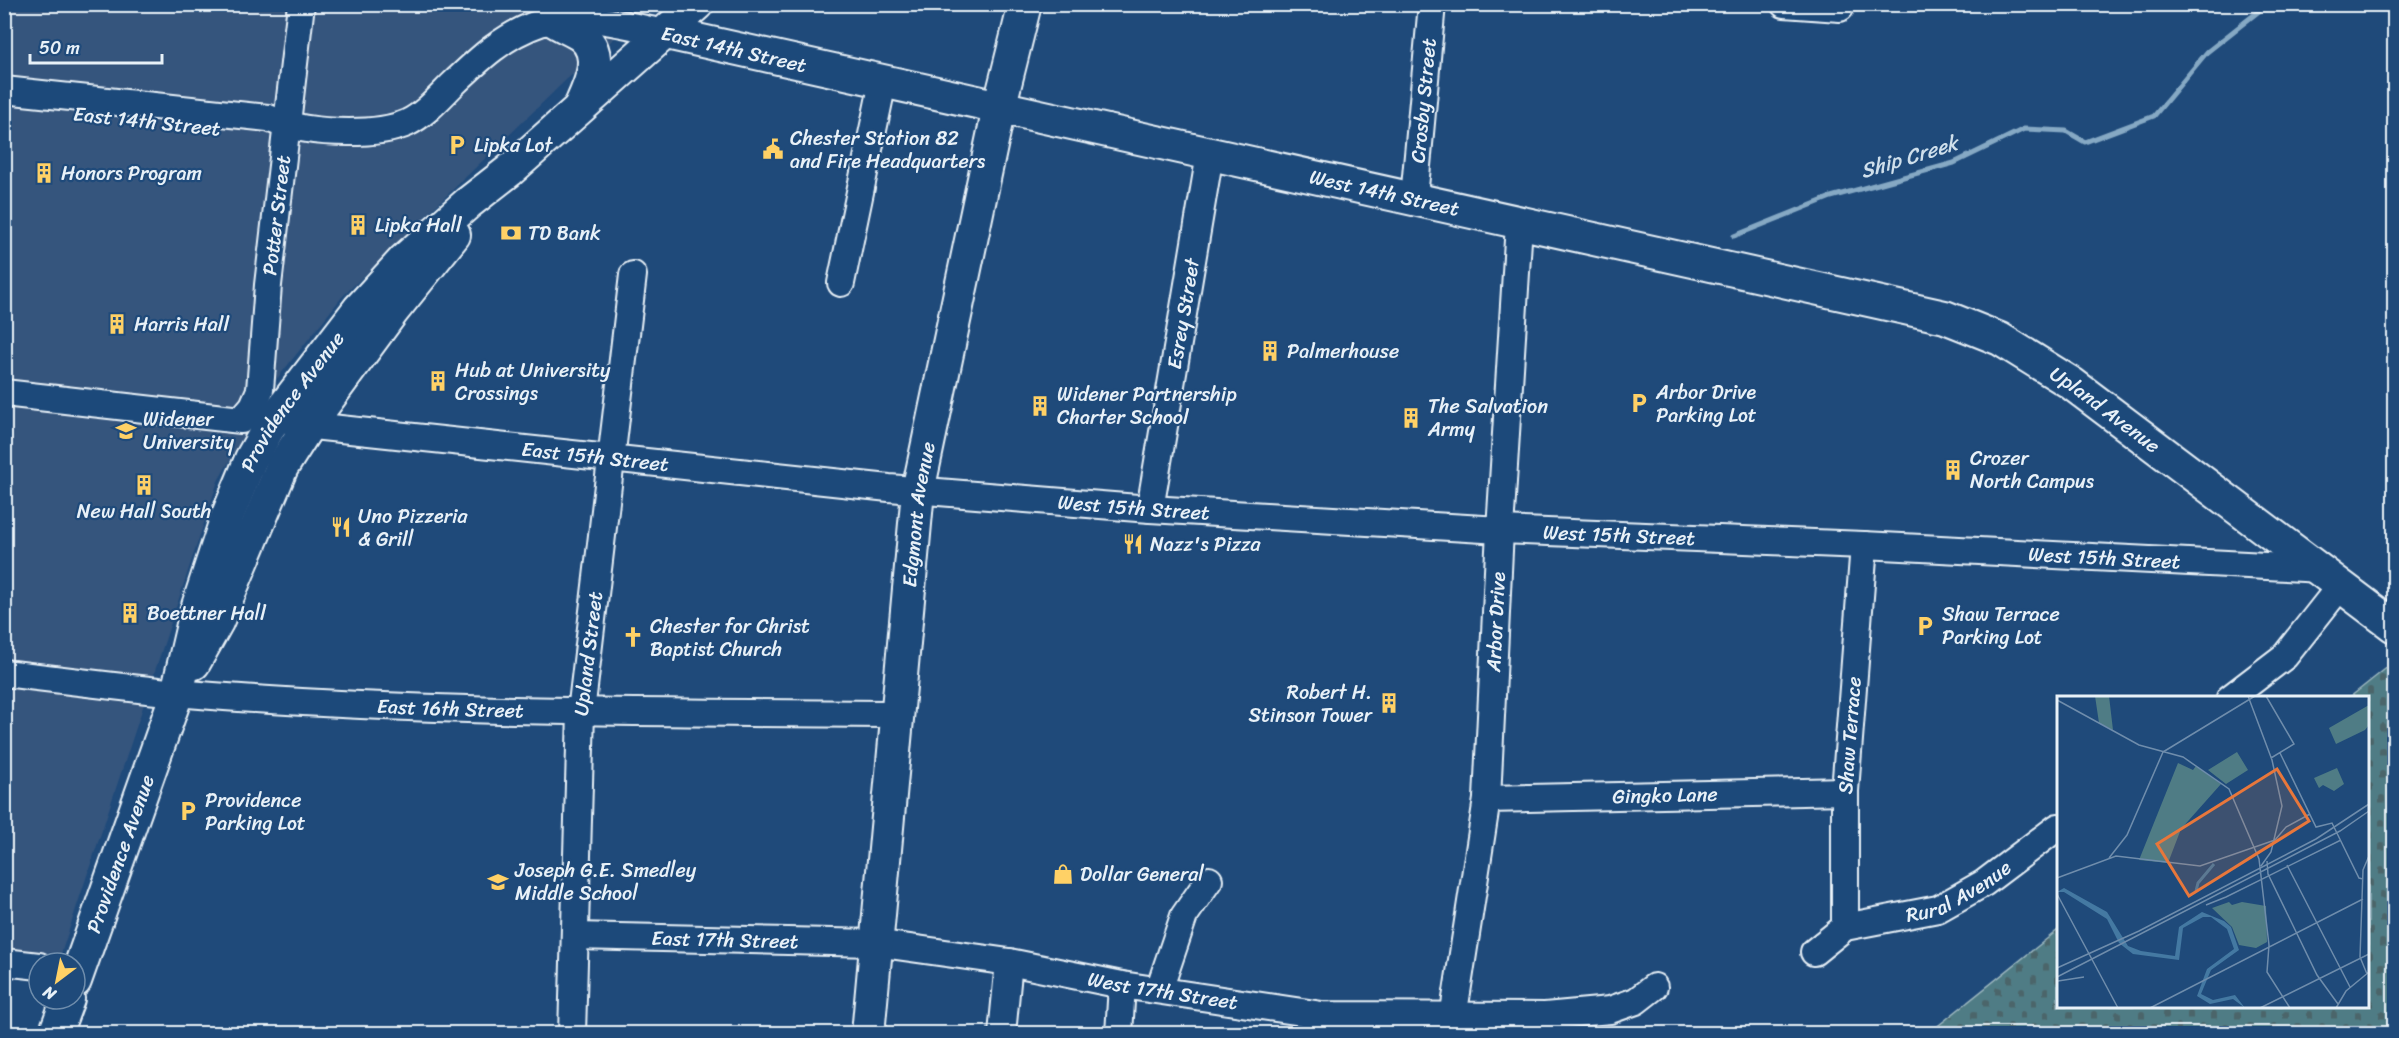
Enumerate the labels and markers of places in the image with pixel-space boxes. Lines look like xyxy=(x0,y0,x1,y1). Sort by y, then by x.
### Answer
place label: Chester Station 82 and Fire Headquarters xyxy=(790,121,986,179)
place label: Lipka Lot xyxy=(474,128,553,163)
parking icon: Lipka Lot xyxy=(445,133,469,157)
public building icon: Chester Station 82 and Fire Headquarters xyxy=(761,137,785,161)
place label: Honors Program xyxy=(61,156,202,191)
building icon: Honors Program xyxy=(32,161,56,185)
place label: Lipka Hall xyxy=(375,208,463,243)
building icon: Lipka Hall xyxy=(346,213,370,237)
place label: TD Bank xyxy=(528,216,601,251)
bank icon: TD Bank xyxy=(499,221,523,245)
place label: Harris Hall xyxy=(134,307,230,342)
building icon: Harris Hall xyxy=(105,312,129,336)
place label: Palmerhouse xyxy=(1287,334,1399,369)
building icon: Palmerhouse xyxy=(1258,339,1282,363)
place label: Hub at University Crossings xyxy=(455,353,611,411)
building icon: Hub at University Crossings xyxy=(426,369,450,393)
place label: Arbor Drive Parking Lot xyxy=(1655,375,1757,433)
place label: Widener Partnership Charter School xyxy=(1057,377,1237,435)
place label: The Salvation Army xyxy=(1427,389,1548,447)
parking icon: Arbor Drive Parking Lot xyxy=(1627,391,1651,415)
building icon: Widener Partnership Charter School xyxy=(1028,394,1052,418)
place label: Widener University xyxy=(143,402,235,460)
building icon: The Salvation Army xyxy=(1399,406,1423,430)
school or university icon: Widener University xyxy=(114,419,138,443)
place label: Crozer North Campus xyxy=(1970,441,2095,499)
building icon: Crozer North Campus xyxy=(1941,458,1965,482)
building icon: New Hall South xyxy=(132,473,156,497)
place label: New Hall South xyxy=(77,494,211,529)
place label: Uno Pizzeria & Grill xyxy=(358,499,468,557)
restaurant icon: Uno Pizzeria & Grill xyxy=(329,515,353,539)
place label: Nazz's Pizza xyxy=(1150,527,1261,562)
restaurant icon: Nazz's Pizza xyxy=(1121,532,1145,556)
place label: Boettner Hall xyxy=(147,596,267,631)
place label: Shaw Terrace Parking Lot xyxy=(1942,597,2060,655)
building icon: Boettner Hall xyxy=(118,601,142,625)
place label: Chester for Christ Baptist Church xyxy=(650,609,810,667)
parking icon: Shaw Terrace Parking Lot xyxy=(1913,614,1937,638)
church icon: Chester for Christ Baptist Church xyxy=(621,625,645,649)
place label: Robert H. Stinson Tower xyxy=(1249,675,1373,733)
building icon: Robert H. Stinson Tower xyxy=(1377,691,1401,715)
place label: Providence Parking Lot xyxy=(205,783,306,841)
parking icon: Providence Parking Lot xyxy=(176,799,200,823)
place label: Joseph G.E. Smedley Middle School xyxy=(514,853,697,911)
place label: Dollar General xyxy=(1080,857,1204,892)
shop icon: Dollar General xyxy=(1051,862,1075,886)
school or university icon: Joseph G.E. Smedley Middle School xyxy=(486,870,510,894)

